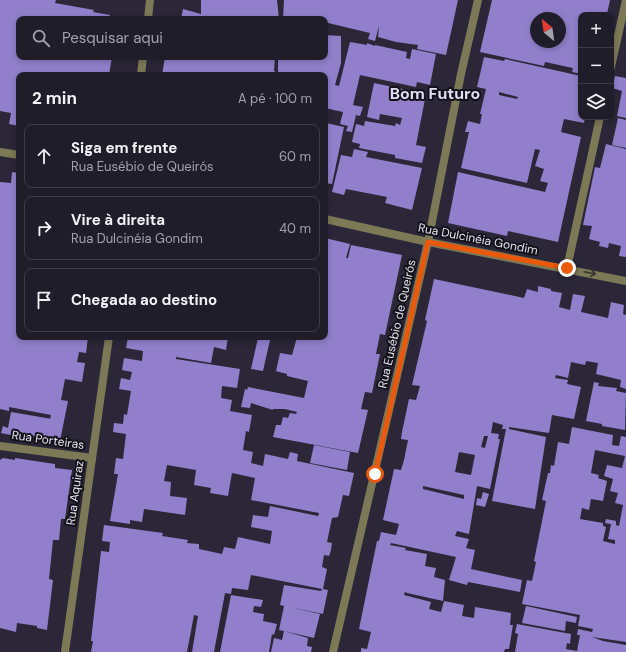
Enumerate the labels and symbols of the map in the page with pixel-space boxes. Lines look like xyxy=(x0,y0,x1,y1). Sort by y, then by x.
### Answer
north arrow xyxy=(530,12,566,48)
district label: Bom Futuro xyxy=(390,83,480,104)
street label: Rua Dulcinéia Gondim xyxy=(417,220,539,258)
street label: Rua Eusébio de Queirós xyxy=(374,258,420,390)
route end xyxy=(558,259,576,277)
one-way arrow xyxy=(584,270,597,278)
street label: Rua Porteiras xyxy=(11,427,85,453)
street label: Rua Aquiraz xyxy=(63,460,87,526)
route start xyxy=(366,465,384,483)

